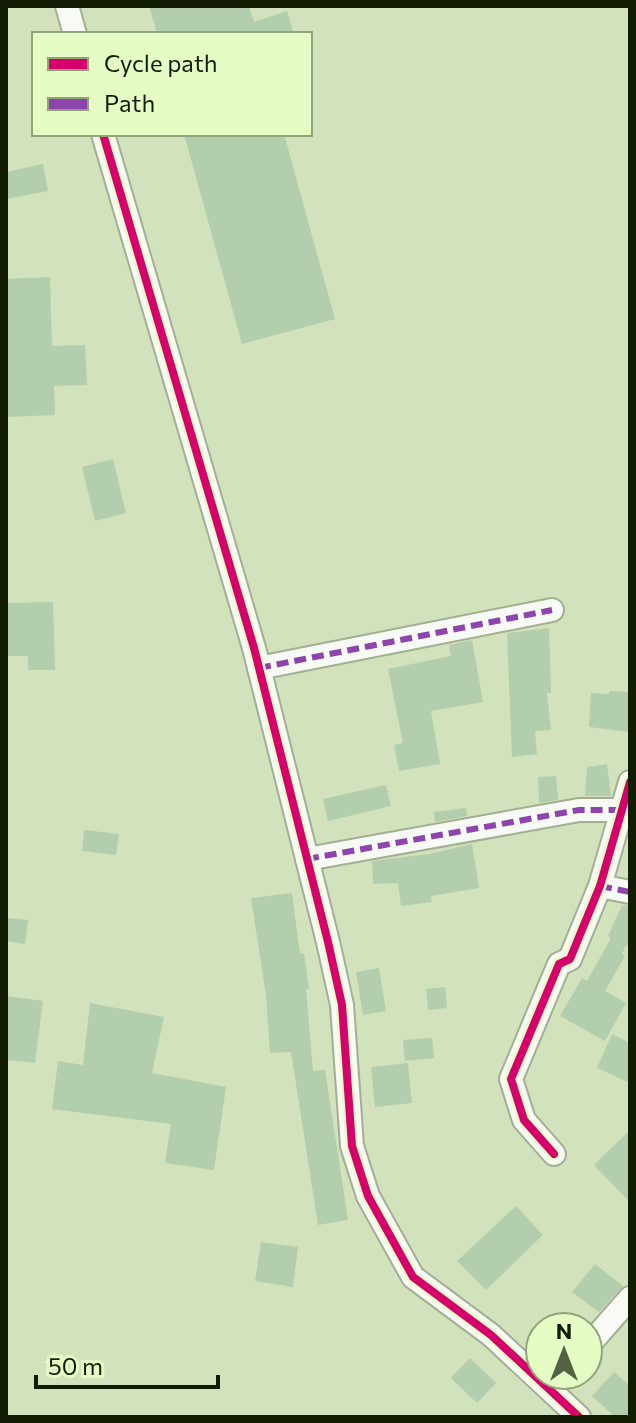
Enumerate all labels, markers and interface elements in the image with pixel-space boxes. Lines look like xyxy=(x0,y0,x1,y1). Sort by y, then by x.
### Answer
legend xyxy=(32,32,312,136)
text: Cycle path xyxy=(104,48,218,77)
text: Path xyxy=(104,88,155,117)
north arrow xyxy=(524,1311,604,1391)
text: N xyxy=(556,1317,572,1344)
scale bar xyxy=(36,1339,218,1389)
text: 50 m xyxy=(48,1351,103,1380)

